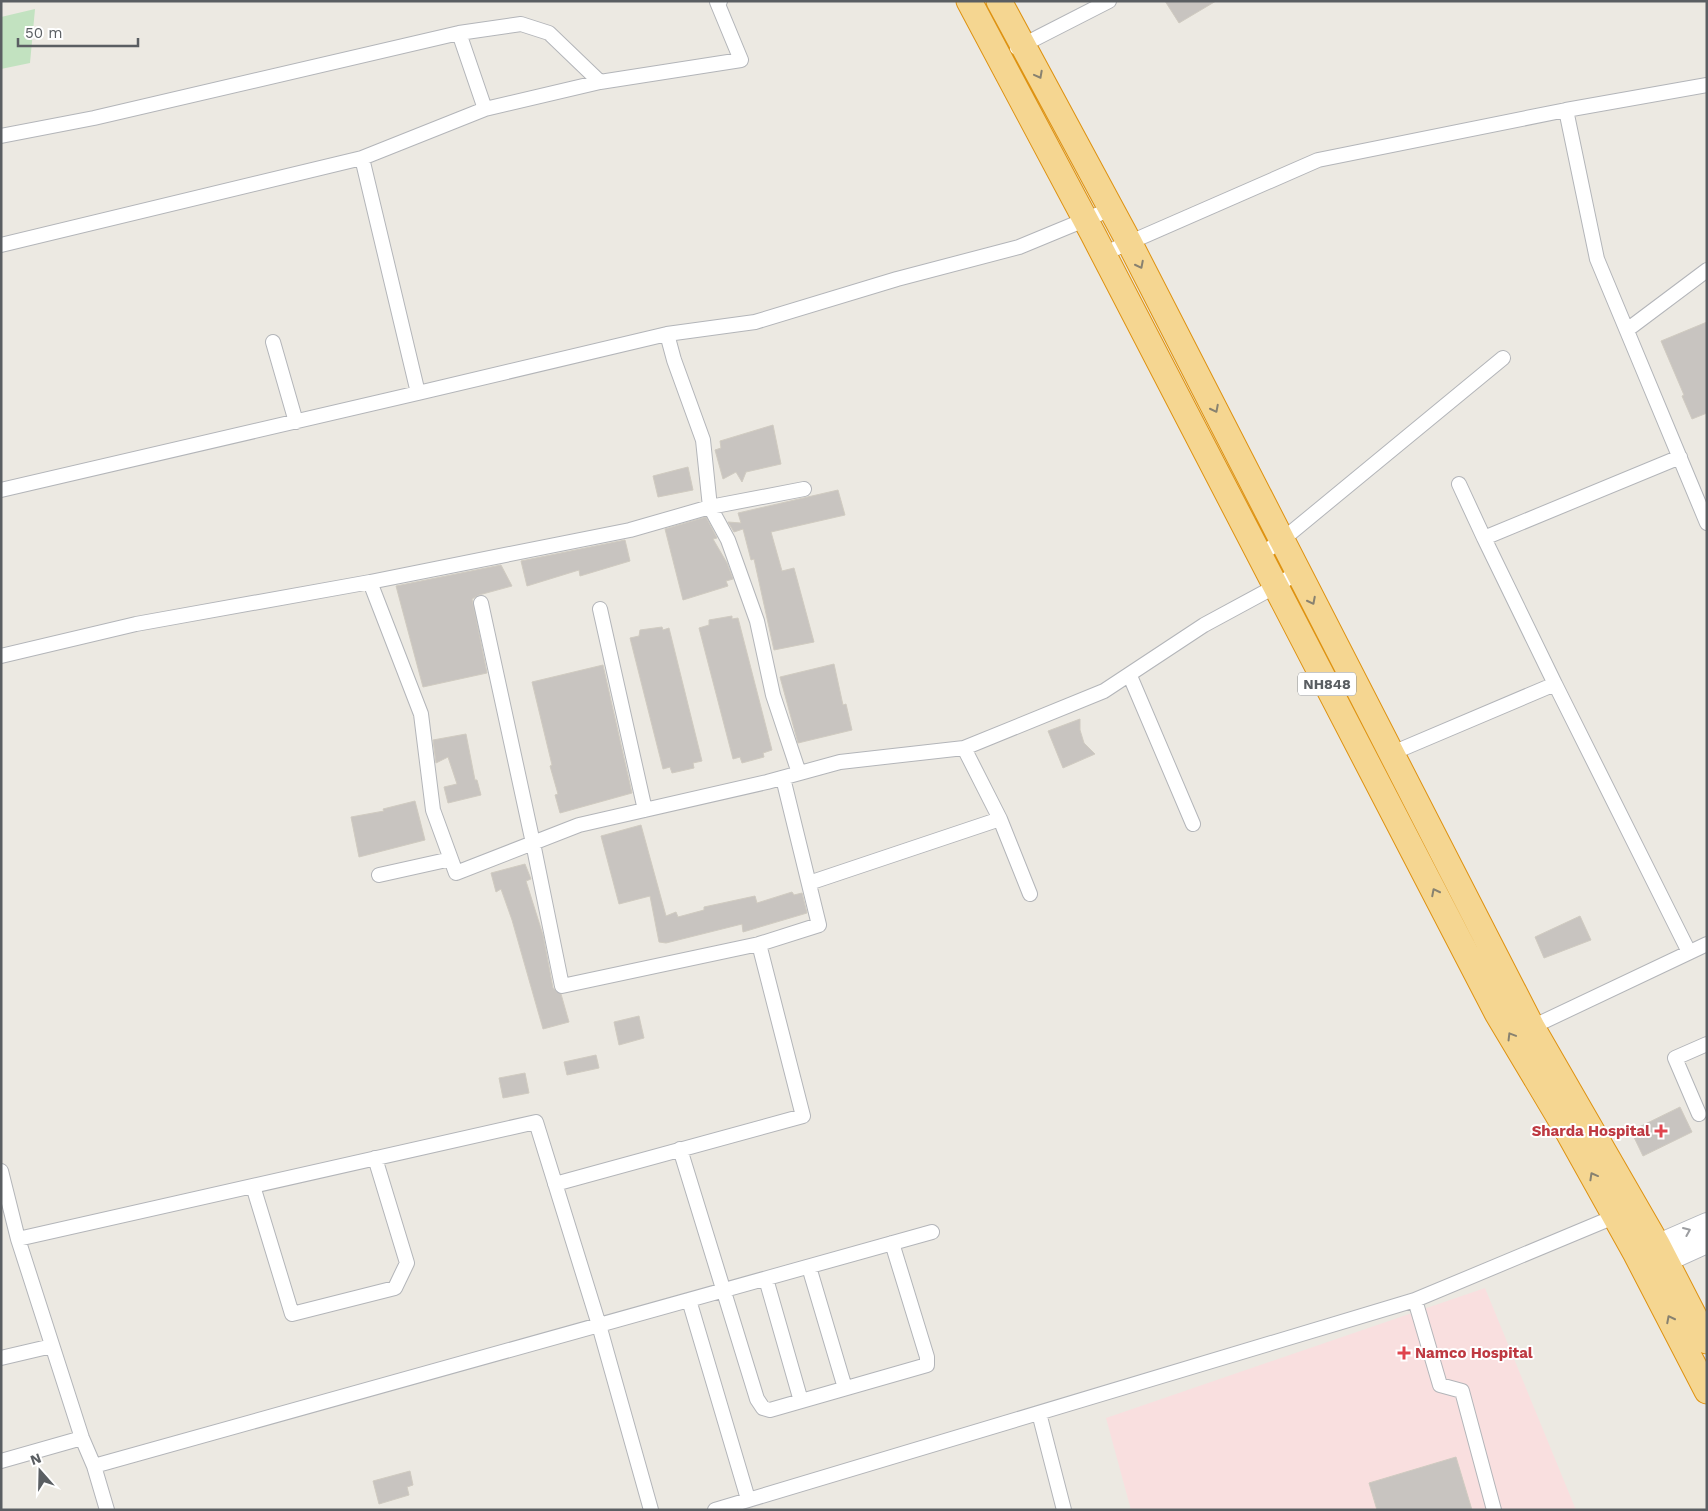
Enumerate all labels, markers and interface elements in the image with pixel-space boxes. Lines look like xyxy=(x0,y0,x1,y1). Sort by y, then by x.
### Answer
scale bar xyxy=(18,15,138,47)
text: 50 m xyxy=(25,24,62,42)
one-way arrow xyxy=(1033,70,1043,79)
one-way arrow xyxy=(1134,259,1144,268)
one-way arrow xyxy=(1209,404,1219,413)
one-way arrow xyxy=(1306,595,1316,604)
road number: NH848 xyxy=(1298,672,1356,696)
one-way arrow xyxy=(1431,889,1441,898)
one-way arrow xyxy=(1507,1032,1517,1041)
place label: Sharda Hospital xyxy=(1532,1122,1650,1140)
marker: Sharda Hospital xyxy=(1654,1124,1668,1138)
one-way arrow xyxy=(1589,1173,1599,1182)
one-way arrow xyxy=(1682,1227,1691,1238)
one-way arrow xyxy=(1666,1316,1676,1325)
place label: Namco Hospital xyxy=(1415,1344,1533,1362)
marker: Namco Hospital xyxy=(1397,1346,1411,1360)
north arrow xyxy=(15,1446,65,1496)
text: N xyxy=(28,1449,43,1468)

